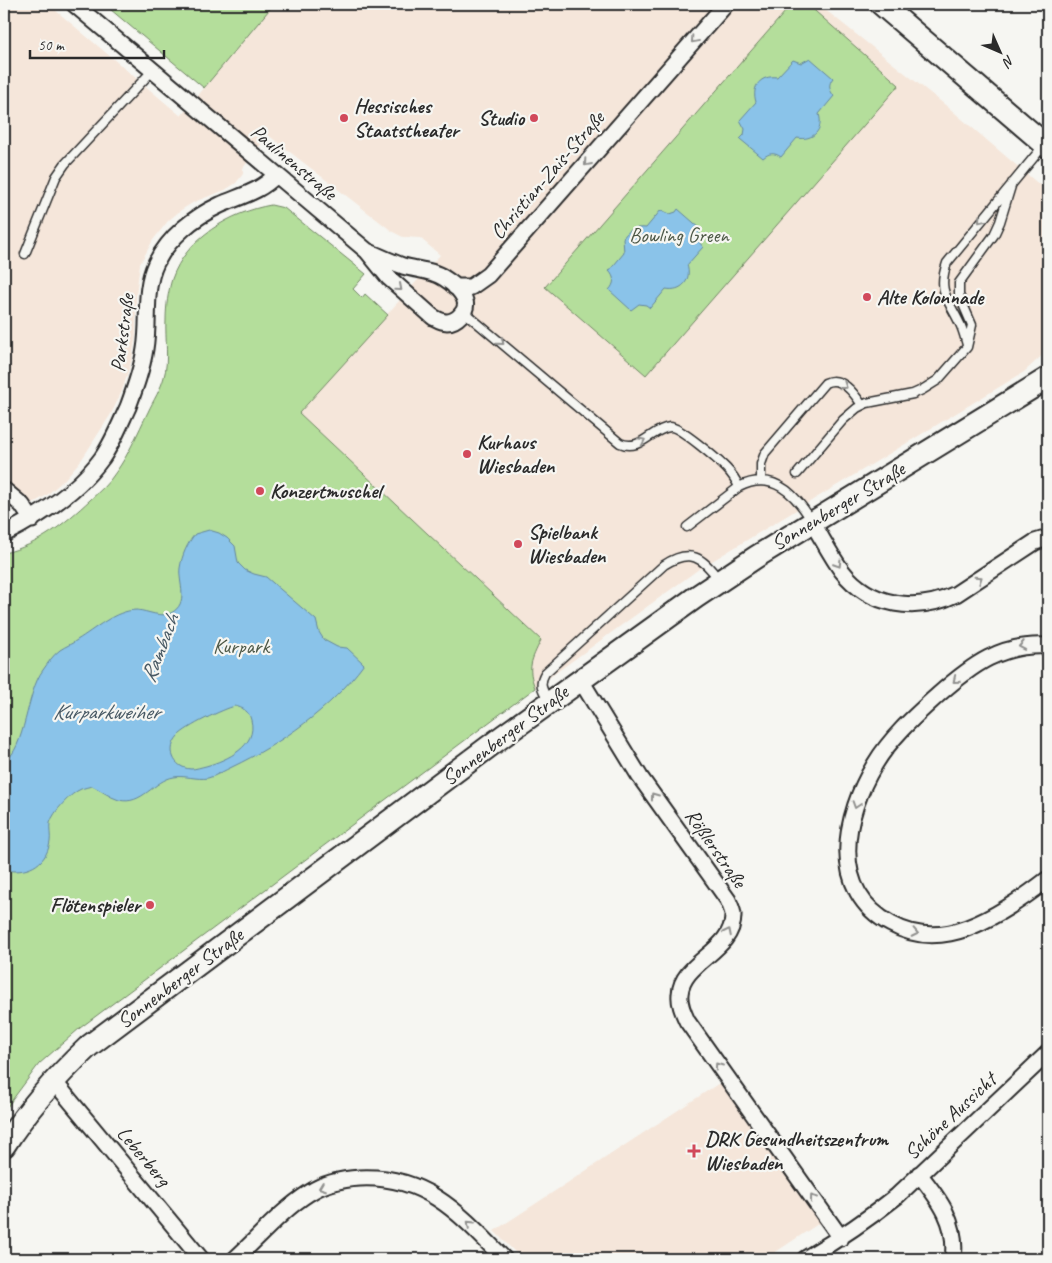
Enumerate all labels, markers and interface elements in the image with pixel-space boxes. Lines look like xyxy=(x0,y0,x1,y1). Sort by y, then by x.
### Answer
scale bar xyxy=(30,28,164,60)
north arrow xyxy=(974,28,1024,78)
one-way arrow xyxy=(690,35,699,44)
text: 50 m xyxy=(38,36,65,55)
text: N xyxy=(998,52,1018,72)
place label: Hessisches Staatstheater xyxy=(354,93,461,143)
street label: Christian-Zais-Straße xyxy=(484,104,611,244)
place label: Studio xyxy=(478,105,525,131)
marker: Hessisches Staatstheater xyxy=(338,112,350,124)
marker: Studio xyxy=(528,112,540,124)
street label: Paulinenstraße xyxy=(246,119,344,207)
one-way arrow xyxy=(583,157,592,166)
one-way arrow xyxy=(977,215,986,224)
park label: Bowling Green xyxy=(629,222,730,248)
one-way arrow xyxy=(394,282,403,291)
place label: Alte Kolonnade xyxy=(877,284,985,310)
street label: Parkstraße xyxy=(104,290,140,374)
marker: Alte Kolonnade xyxy=(861,291,873,303)
one-way arrow xyxy=(495,336,504,344)
one-way arrow xyxy=(838,380,847,389)
place label: Kurhaus Wiesbaden xyxy=(477,429,556,479)
one-way arrow xyxy=(637,437,646,447)
marker: Kurhaus Wiesbaden xyxy=(461,448,473,460)
street label: Sonnenberger Straße xyxy=(766,455,911,556)
place label: Konzertmuschel xyxy=(270,478,385,504)
marker: Konzertmuschel xyxy=(254,485,266,497)
place label: Spielbank Wiesbaden xyxy=(528,519,607,569)
marker: Spielbank Wiesbaden xyxy=(512,538,524,550)
one-way arrow xyxy=(831,558,841,567)
one-way arrow xyxy=(973,576,982,585)
water label: Rambach xyxy=(134,609,186,686)
park label: Kurpark xyxy=(213,633,271,659)
one-way arrow xyxy=(1018,641,1026,651)
one-way arrow xyxy=(953,675,962,683)
street label: Sonnenberger Straße xyxy=(437,678,575,791)
water label: Kurparkweiher xyxy=(53,698,163,726)
one-way arrow xyxy=(650,792,660,801)
one-way arrow xyxy=(852,801,862,809)
street label: Rößlerstraße xyxy=(679,804,754,894)
place label: Flötenspieler xyxy=(50,892,142,918)
marker: Flötenspieler xyxy=(144,899,156,911)
street label: Sonnenberger Straße xyxy=(112,921,250,1034)
one-way arrow xyxy=(911,927,920,937)
one-way arrow xyxy=(722,928,732,937)
one-way arrow xyxy=(715,1062,724,1072)
street label: Schöne Aussicht xyxy=(899,1065,1004,1165)
street label: Leberberg xyxy=(111,1121,178,1192)
place label: DRK Gesundheitszentrum Wiesbaden xyxy=(705,1126,889,1176)
marker: DRK Gesundheitszentrum Wiesbaden xyxy=(687,1144,701,1158)
one-way arrow xyxy=(318,1181,327,1191)
one-way arrow xyxy=(810,1194,819,1204)
one-way arrow xyxy=(466,1221,475,1230)

